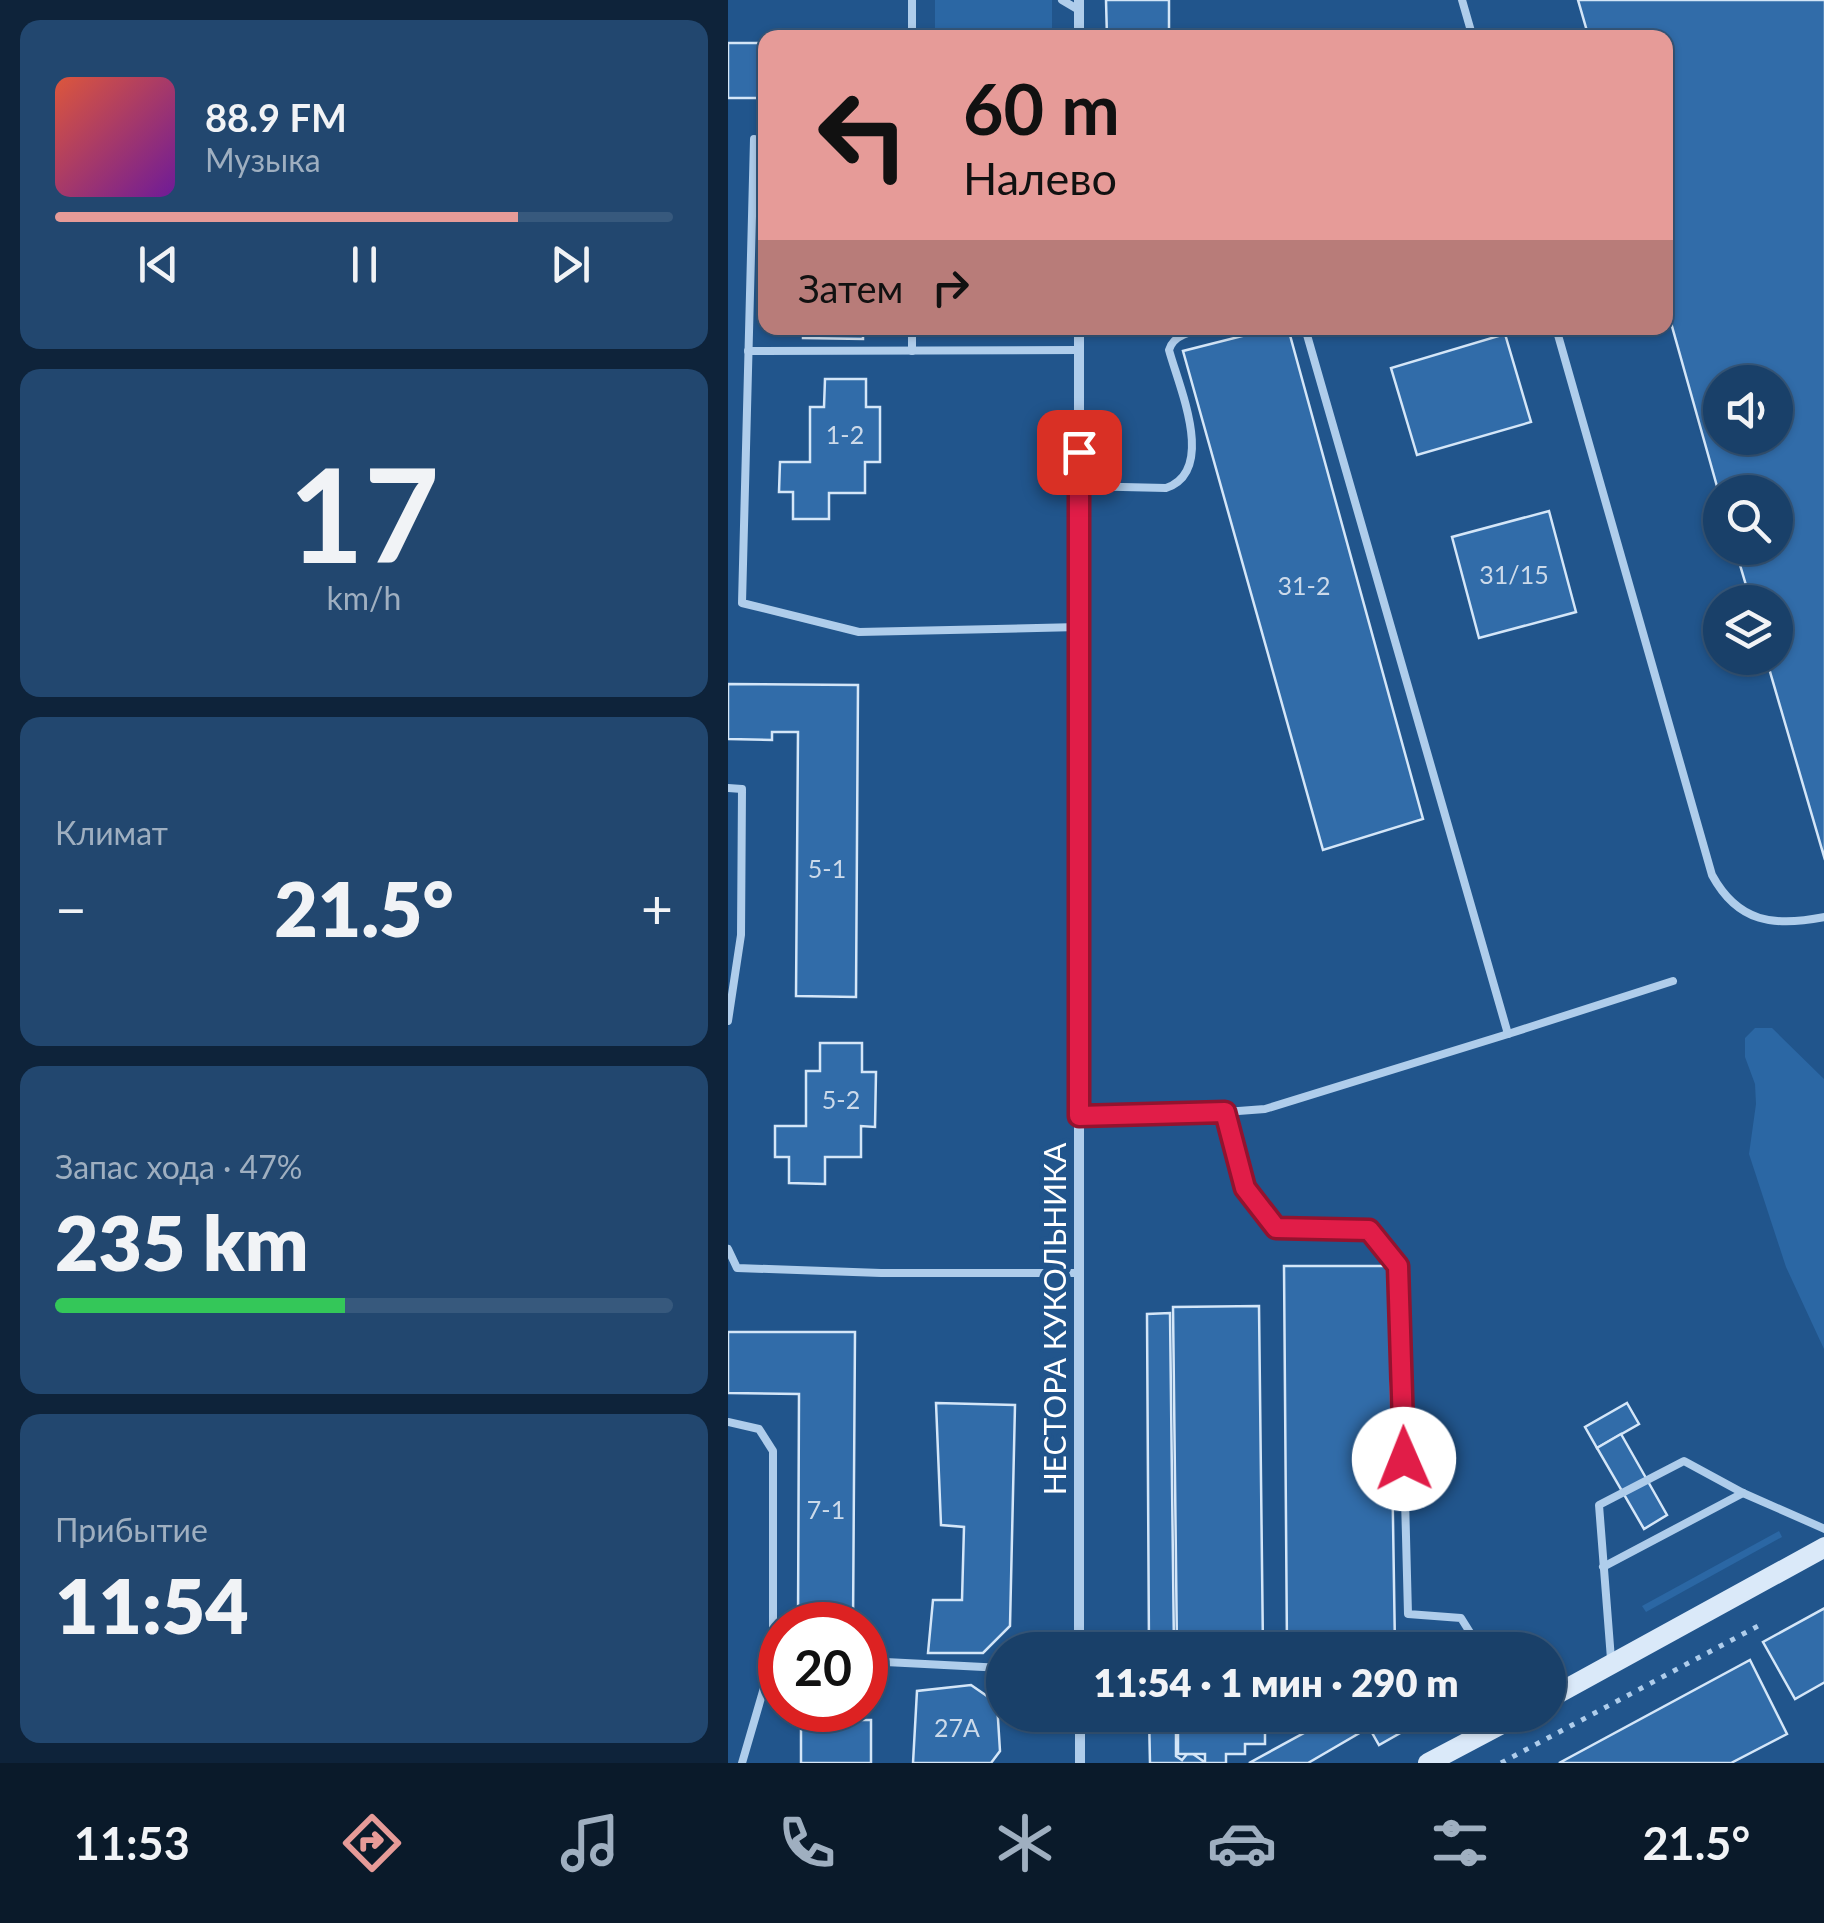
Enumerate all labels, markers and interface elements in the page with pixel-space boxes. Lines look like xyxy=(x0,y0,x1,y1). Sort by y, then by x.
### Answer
text: 60 m xyxy=(963,66,1120,150)
icon: left xyxy=(798,70,928,200)
text: 88.9 FM xyxy=(205,94,347,140)
text: Музыка xyxy=(205,140,321,179)
text: Налево xyxy=(963,151,1117,205)
icon: previous xyxy=(131,237,186,292)
icon: pause xyxy=(337,237,392,292)
icon: next xyxy=(543,237,598,292)
icon: right xyxy=(923,260,978,315)
text: Затем xyxy=(798,265,903,311)
map controls xyxy=(1703,365,1793,675)
button: sound xyxy=(1703,365,1793,455)
pin xyxy=(1037,410,1122,495)
house number: 1-2 xyxy=(826,419,864,449)
icon: arrive xyxy=(1052,425,1107,480)
text: 17 xyxy=(289,435,439,591)
button: search xyxy=(1703,475,1793,565)
house number: 31/15 xyxy=(1479,559,1549,589)
house number: 31-2 xyxy=(1278,570,1330,600)
text: km/h xyxy=(327,578,401,617)
button: layers xyxy=(1703,585,1793,675)
text: Климат xyxy=(55,813,168,852)
house number: 5-1 xyxy=(808,853,846,883)
text: 21.5° xyxy=(274,863,454,953)
text: − xyxy=(55,875,87,941)
text: + xyxy=(641,875,673,941)
house number: 5-2 xyxy=(822,1084,860,1114)
street label: НЕСТОРА КУКОЛЬНИКА xyxy=(1036,1142,1072,1495)
text: Запас хода · 47% xyxy=(55,1147,302,1186)
text: 235 km xyxy=(55,1197,309,1287)
position arrow xyxy=(1352,1407,1456,1511)
house number: 7-1 xyxy=(807,1494,845,1524)
text: Прибытие xyxy=(55,1510,208,1549)
text: 11:54 xyxy=(55,1560,249,1650)
speed limit sign: 20 xyxy=(758,1602,888,1732)
text: 11:54 · 1 мин · 290 m xyxy=(1093,1659,1459,1705)
house number: 27А xyxy=(934,1712,980,1742)
icon: directions xyxy=(337,1808,407,1878)
icon: music xyxy=(555,1808,625,1878)
icon: phone xyxy=(772,1808,842,1878)
icon: climate xyxy=(990,1808,1060,1878)
icon: car xyxy=(1207,1808,1277,1878)
icon: filters xyxy=(1425,1808,1495,1878)
text: 11:53 xyxy=(74,1816,190,1870)
text: 21.5° xyxy=(1642,1816,1750,1870)

